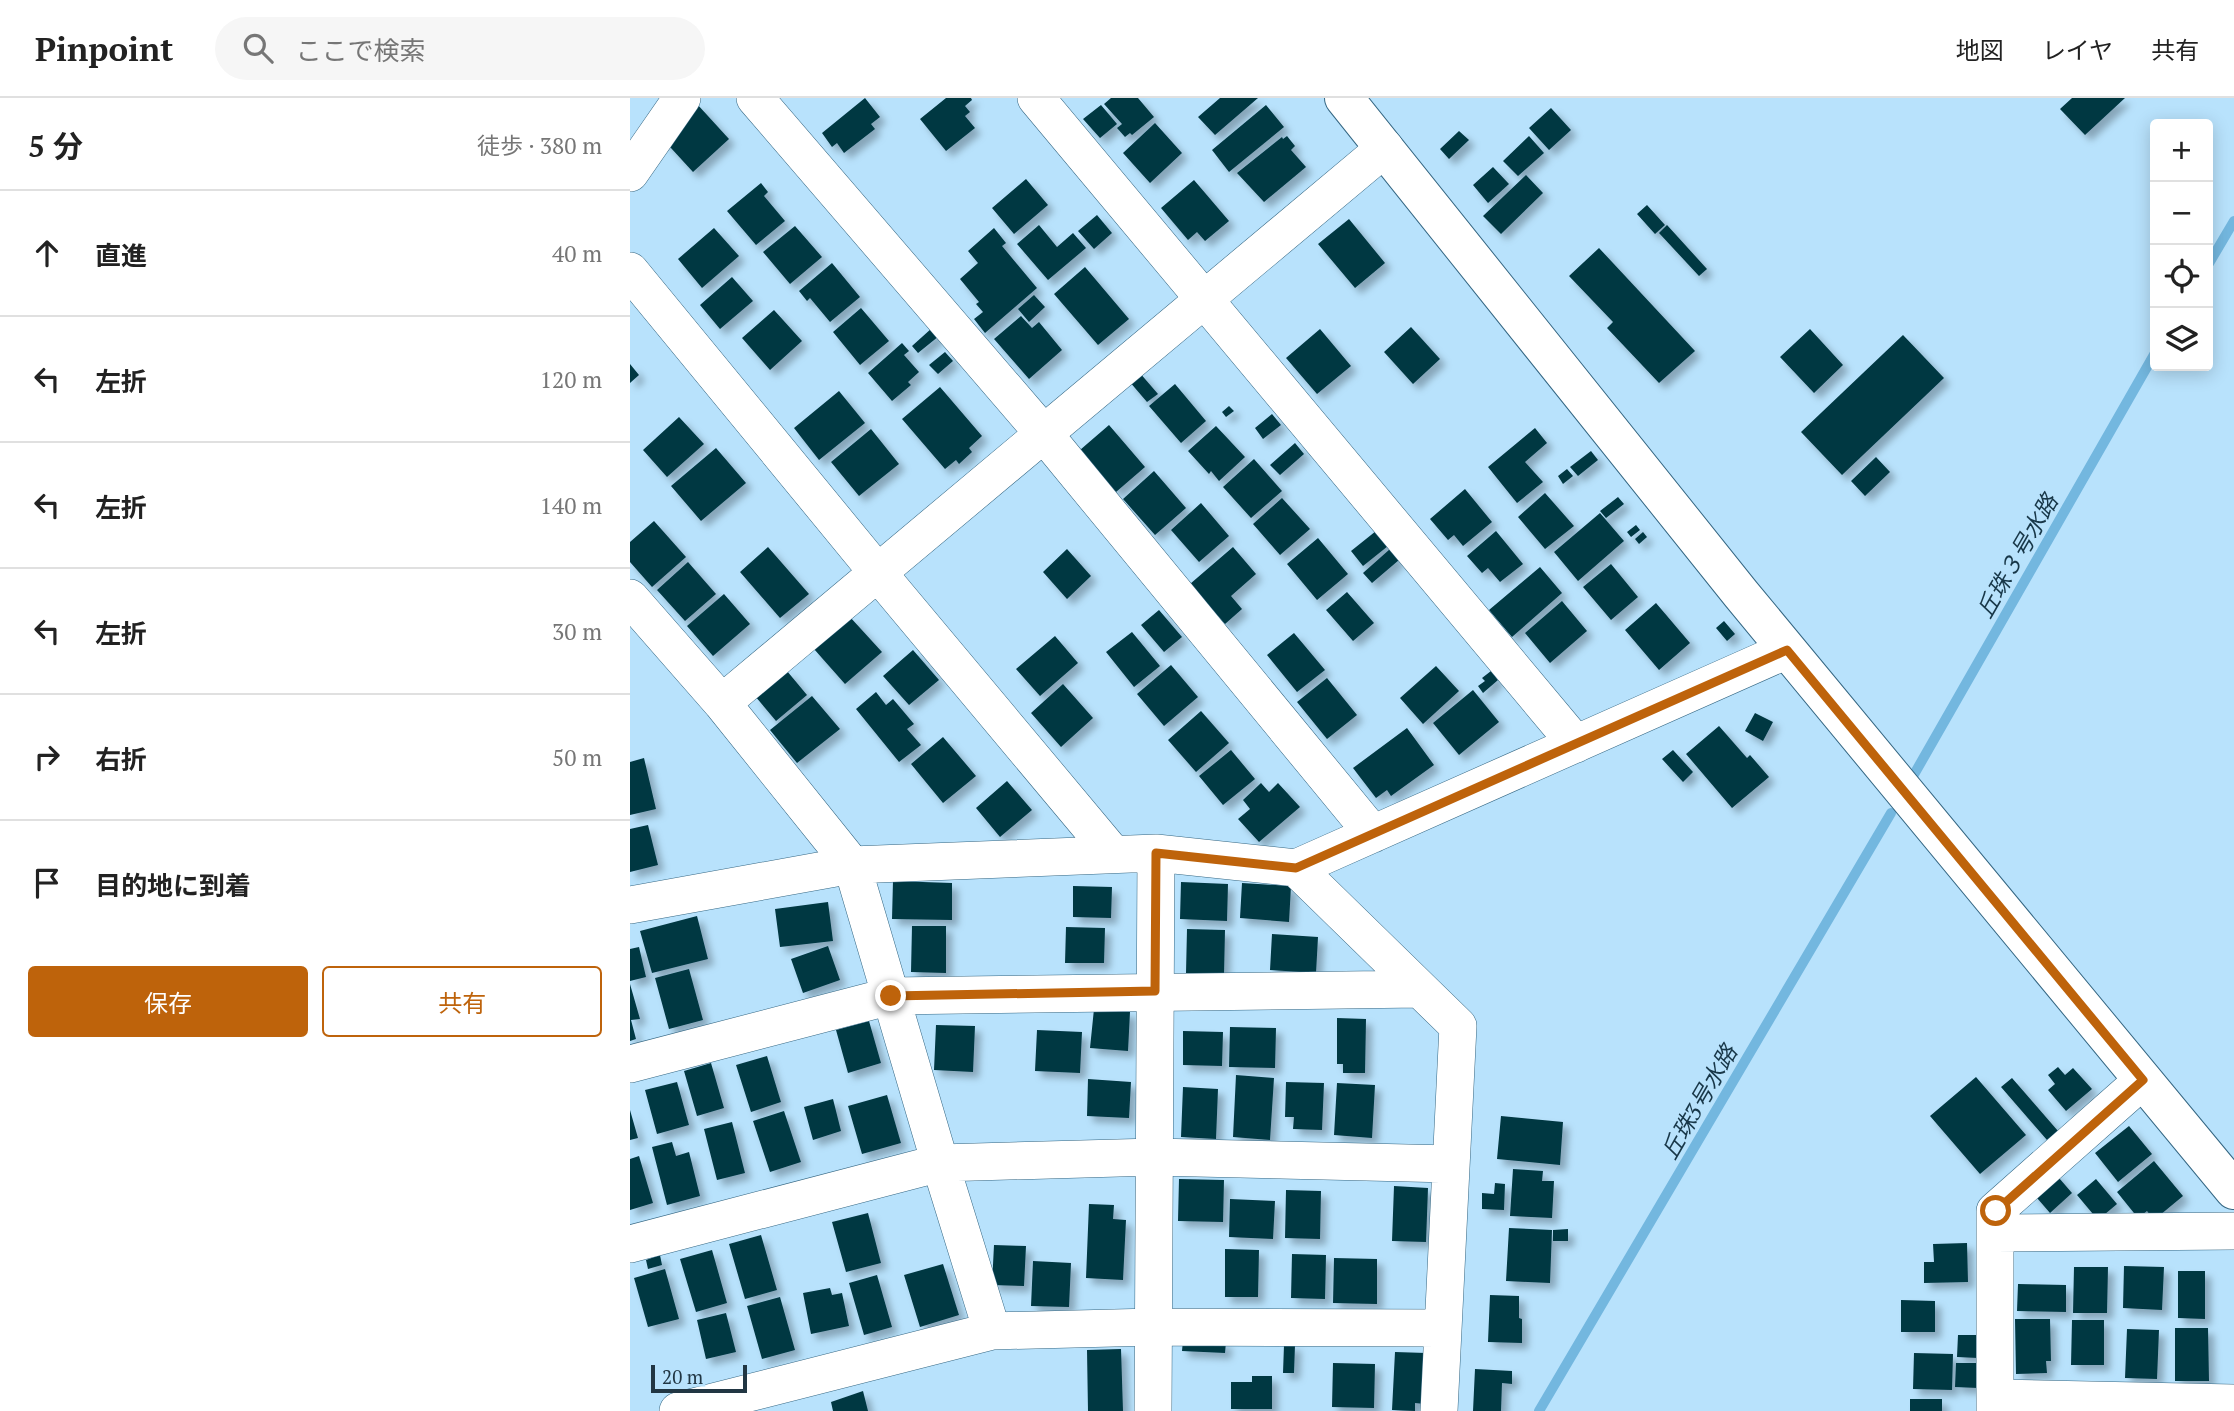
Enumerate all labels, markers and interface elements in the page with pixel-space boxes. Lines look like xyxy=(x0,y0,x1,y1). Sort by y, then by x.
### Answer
search box xyxy=(215,17,705,80)
text: Pinpoint xyxy=(35,27,173,70)
icon: search xyxy=(239,29,277,67)
text: ここで検索 xyxy=(295,33,425,67)
text: 地図 xyxy=(1956,34,2004,66)
text: レイヤ xyxy=(2042,34,2113,66)
text: 共有 xyxy=(2151,34,2199,66)
map controls xyxy=(2150,119,2213,371)
button: + xyxy=(2150,119,2213,182)
text: 5 分 xyxy=(28,126,83,166)
text: 徒歩 · 380 m xyxy=(477,130,602,161)
button: − xyxy=(2150,182,2213,245)
icon: ahead xyxy=(28,234,66,272)
text: 直進 xyxy=(95,238,147,272)
text: 40 m xyxy=(552,238,602,269)
button: locate xyxy=(2150,245,2213,308)
button: layers xyxy=(2150,308,2213,371)
icon: left xyxy=(28,360,66,398)
text: 左折 xyxy=(95,364,147,398)
text: 120 m xyxy=(540,364,602,395)
icon: left xyxy=(28,486,66,524)
water label: 丘珠３号水路 xyxy=(1969,487,2065,623)
text: 左折 xyxy=(95,490,147,524)
text: 140 m xyxy=(540,490,602,521)
icon: left xyxy=(28,612,66,650)
text: 左折 xyxy=(95,616,147,650)
text: 30 m xyxy=(552,616,602,647)
icon: right xyxy=(28,738,66,776)
text: 右折 xyxy=(95,742,147,776)
text: 50 m xyxy=(552,742,602,773)
icon: arrive xyxy=(28,864,66,902)
text: 目的地に到着 xyxy=(95,868,251,902)
button: 保存 xyxy=(28,966,308,1037)
button: 共有 xyxy=(322,966,602,1037)
route end xyxy=(875,980,906,1011)
water label: 丘珠3号水路 xyxy=(1653,1037,1745,1165)
route start xyxy=(1980,1195,2011,1226)
scale bar xyxy=(651,1362,747,1394)
text: 20 m xyxy=(662,1364,703,1389)

